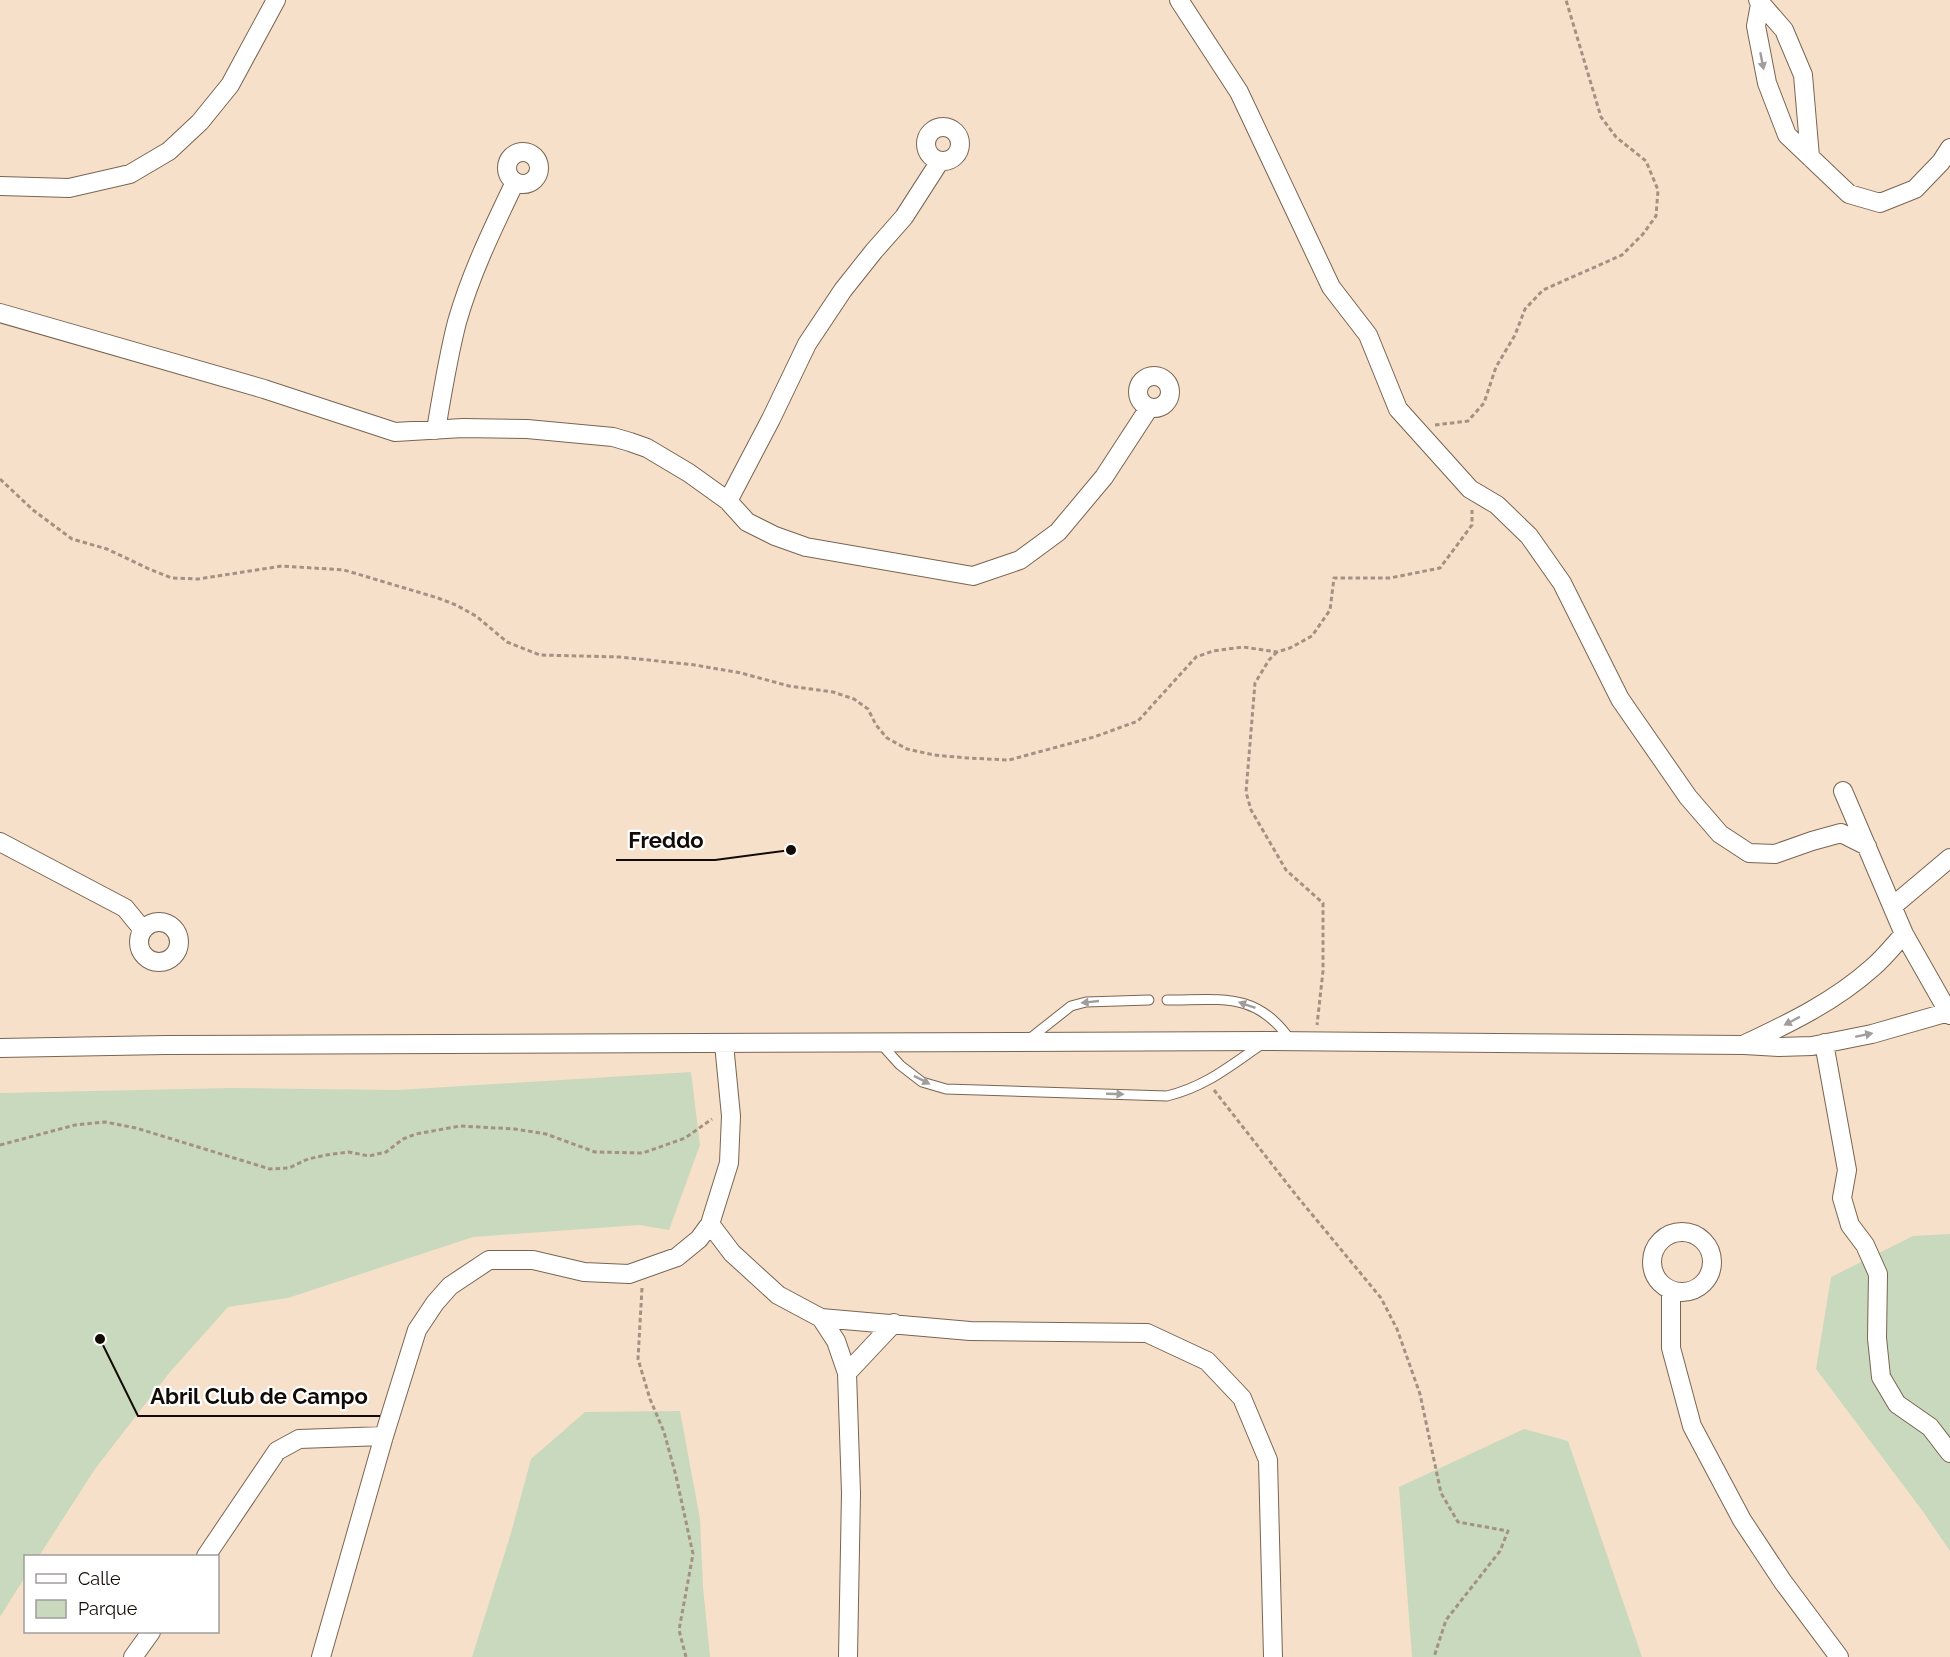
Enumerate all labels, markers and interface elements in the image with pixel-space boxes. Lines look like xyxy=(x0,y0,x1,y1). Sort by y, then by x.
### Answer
one-way arrow xyxy=(1758,52,1767,71)
callout: Freddo xyxy=(616,820,715,860)
text: Freddo xyxy=(628,827,704,853)
one-way arrow xyxy=(1081,998,1100,1007)
one-way arrow xyxy=(1238,1000,1256,1010)
one-way arrow xyxy=(1784,1016,1801,1026)
one-way arrow xyxy=(1855,1030,1874,1039)
one-way arrow xyxy=(914,1075,931,1085)
one-way arrow xyxy=(1106,1090,1125,1099)
callout: Abril Club de Campo xyxy=(138,1376,380,1416)
text: Abril Club de Campo xyxy=(150,1383,368,1409)
legend xyxy=(24,1555,219,1633)
text: Calle xyxy=(78,1568,121,1589)
text: Parque xyxy=(78,1598,138,1619)

